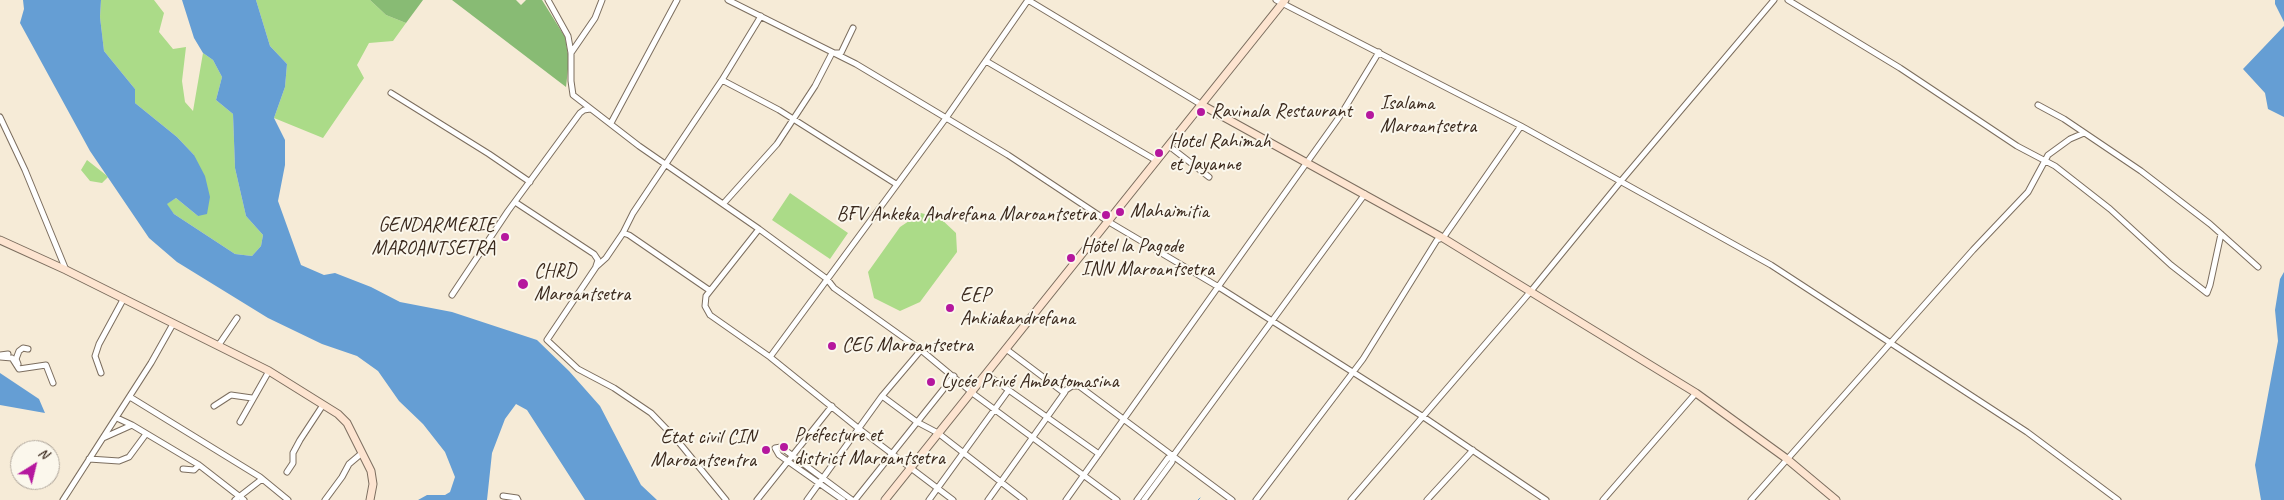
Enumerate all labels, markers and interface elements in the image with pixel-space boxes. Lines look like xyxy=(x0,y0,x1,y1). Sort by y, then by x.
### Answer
place label: Isalama Maroantsetra xyxy=(1380,92,1476,139)
place label: Ravinala Restaurant xyxy=(1211,100,1352,124)
marker: Ravinala Restaurant xyxy=(1195,106,1207,118)
marker: Isalama Maroantsetra xyxy=(1364,109,1376,121)
place label: Hotel Rahimah et Jayanne xyxy=(1169,130,1270,177)
marker: Hotel Rahimah et Jayanne xyxy=(1153,147,1165,159)
place label: Mahaimitia xyxy=(1130,200,1209,224)
place label: BFV Ankeka Andrefana Maroantsetra xyxy=(836,203,1096,227)
marker: Mahaimitia xyxy=(1114,206,1126,218)
marker: BFV Ankeka Andrefana Maroantsetra xyxy=(1100,209,1112,221)
place label: GENDARMERIE MAROANTSETRA xyxy=(372,214,495,261)
marker: GENDARMERIE MAROANTSETRA xyxy=(499,231,511,243)
place label: Hôtel la Pagode INN Maroantsetra xyxy=(1081,235,1214,282)
marker: Hôtel la Pagode INN Maroantsetra xyxy=(1065,252,1077,264)
place label: CHRD Maroantsetra xyxy=(534,260,630,307)
marker: CHRD Maroantsetra xyxy=(516,277,530,291)
place label: EEP Ankiakandrefana xyxy=(960,284,1075,331)
marker: EEP Ankiakandrefana xyxy=(944,302,956,314)
place label: CEG Maroantsetra xyxy=(842,334,973,358)
marker: CEG Maroantsetra xyxy=(826,340,838,352)
place label: Lycée Privé Ambatomasina xyxy=(941,370,1118,394)
marker: Lycée Privé Ambatomasina xyxy=(925,376,937,388)
place label: Préfecture et district Maroantsetra xyxy=(794,424,945,471)
place label: Etat civil CIN Maroantsentra xyxy=(651,426,756,473)
north arrow xyxy=(10,440,60,490)
marker: Préfecture et district Maroantsetra xyxy=(778,441,790,453)
text: N xyxy=(35,444,52,463)
marker: Etat civil CIN Maroantsentra xyxy=(760,444,772,456)

